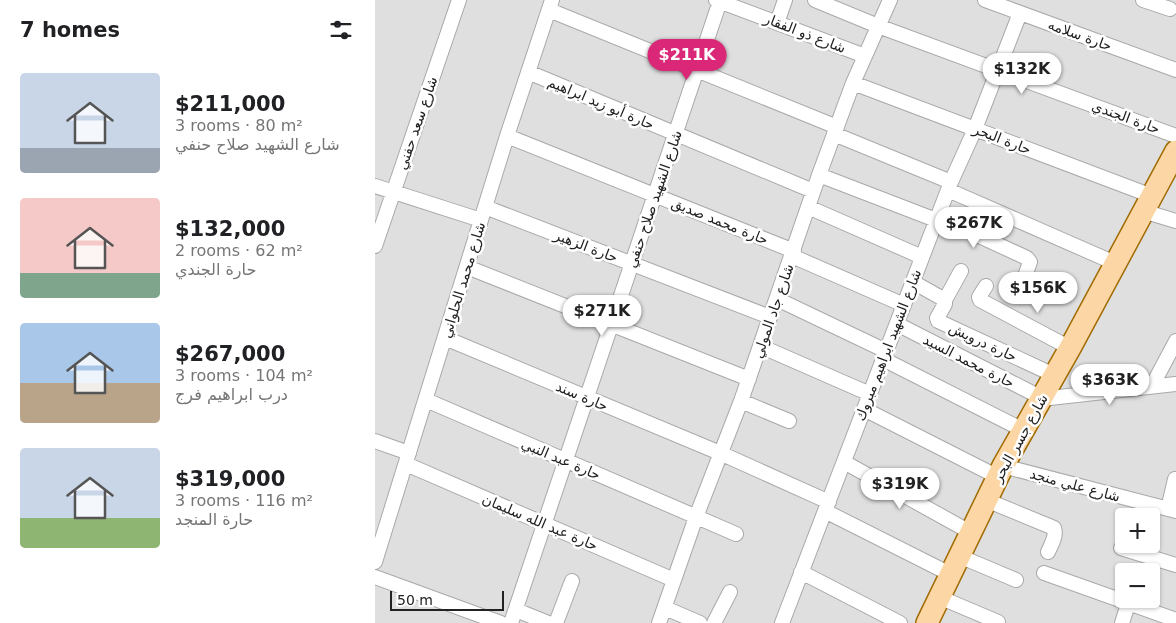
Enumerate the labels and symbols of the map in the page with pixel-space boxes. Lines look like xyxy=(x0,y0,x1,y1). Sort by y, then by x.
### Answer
street label: شارع ذو الفقار xyxy=(761,10,848,57)
street label: حارة سلامه xyxy=(1046,16,1114,55)
pin: $211K xyxy=(652,38,722,81)
pin: $132K xyxy=(987,52,1057,95)
street label: حارة أبو زيد ابراهيم xyxy=(545,72,657,134)
street label: شارع سعد حفني xyxy=(394,74,441,172)
street label: حارة الجندي xyxy=(1089,97,1162,138)
street label: حارة البحر xyxy=(970,120,1033,158)
street label: شارع الشهيد صلاح حنفي xyxy=(623,128,686,270)
street label: حارة محمد صديق xyxy=(669,194,771,249)
pin: $267K xyxy=(939,206,1009,249)
street label: شارع محمد الحلواني xyxy=(438,220,489,340)
street label: حارة الزهير xyxy=(551,226,620,266)
street label: شارع جاد المولي xyxy=(749,262,798,361)
street label: شارع الشهيد ابراهيم مبروك xyxy=(852,267,925,423)
pin: $156K xyxy=(1003,272,1073,314)
pin: $271K xyxy=(567,294,637,337)
street label: حارة درويش xyxy=(946,319,1019,366)
street label: حارة محمد السيد xyxy=(920,331,1017,392)
pin: $363K xyxy=(1075,364,1145,406)
street label: حارة سند xyxy=(553,378,610,415)
street label: شارع جسر البحر xyxy=(989,391,1052,486)
street label: حارة عبد النبي xyxy=(519,435,603,484)
street label: شارع علي منجد xyxy=(1028,465,1122,506)
pin: $319K xyxy=(865,468,935,510)
street label: حارة عبد الله سليمان xyxy=(479,490,600,554)
scale bar xyxy=(390,588,504,611)

